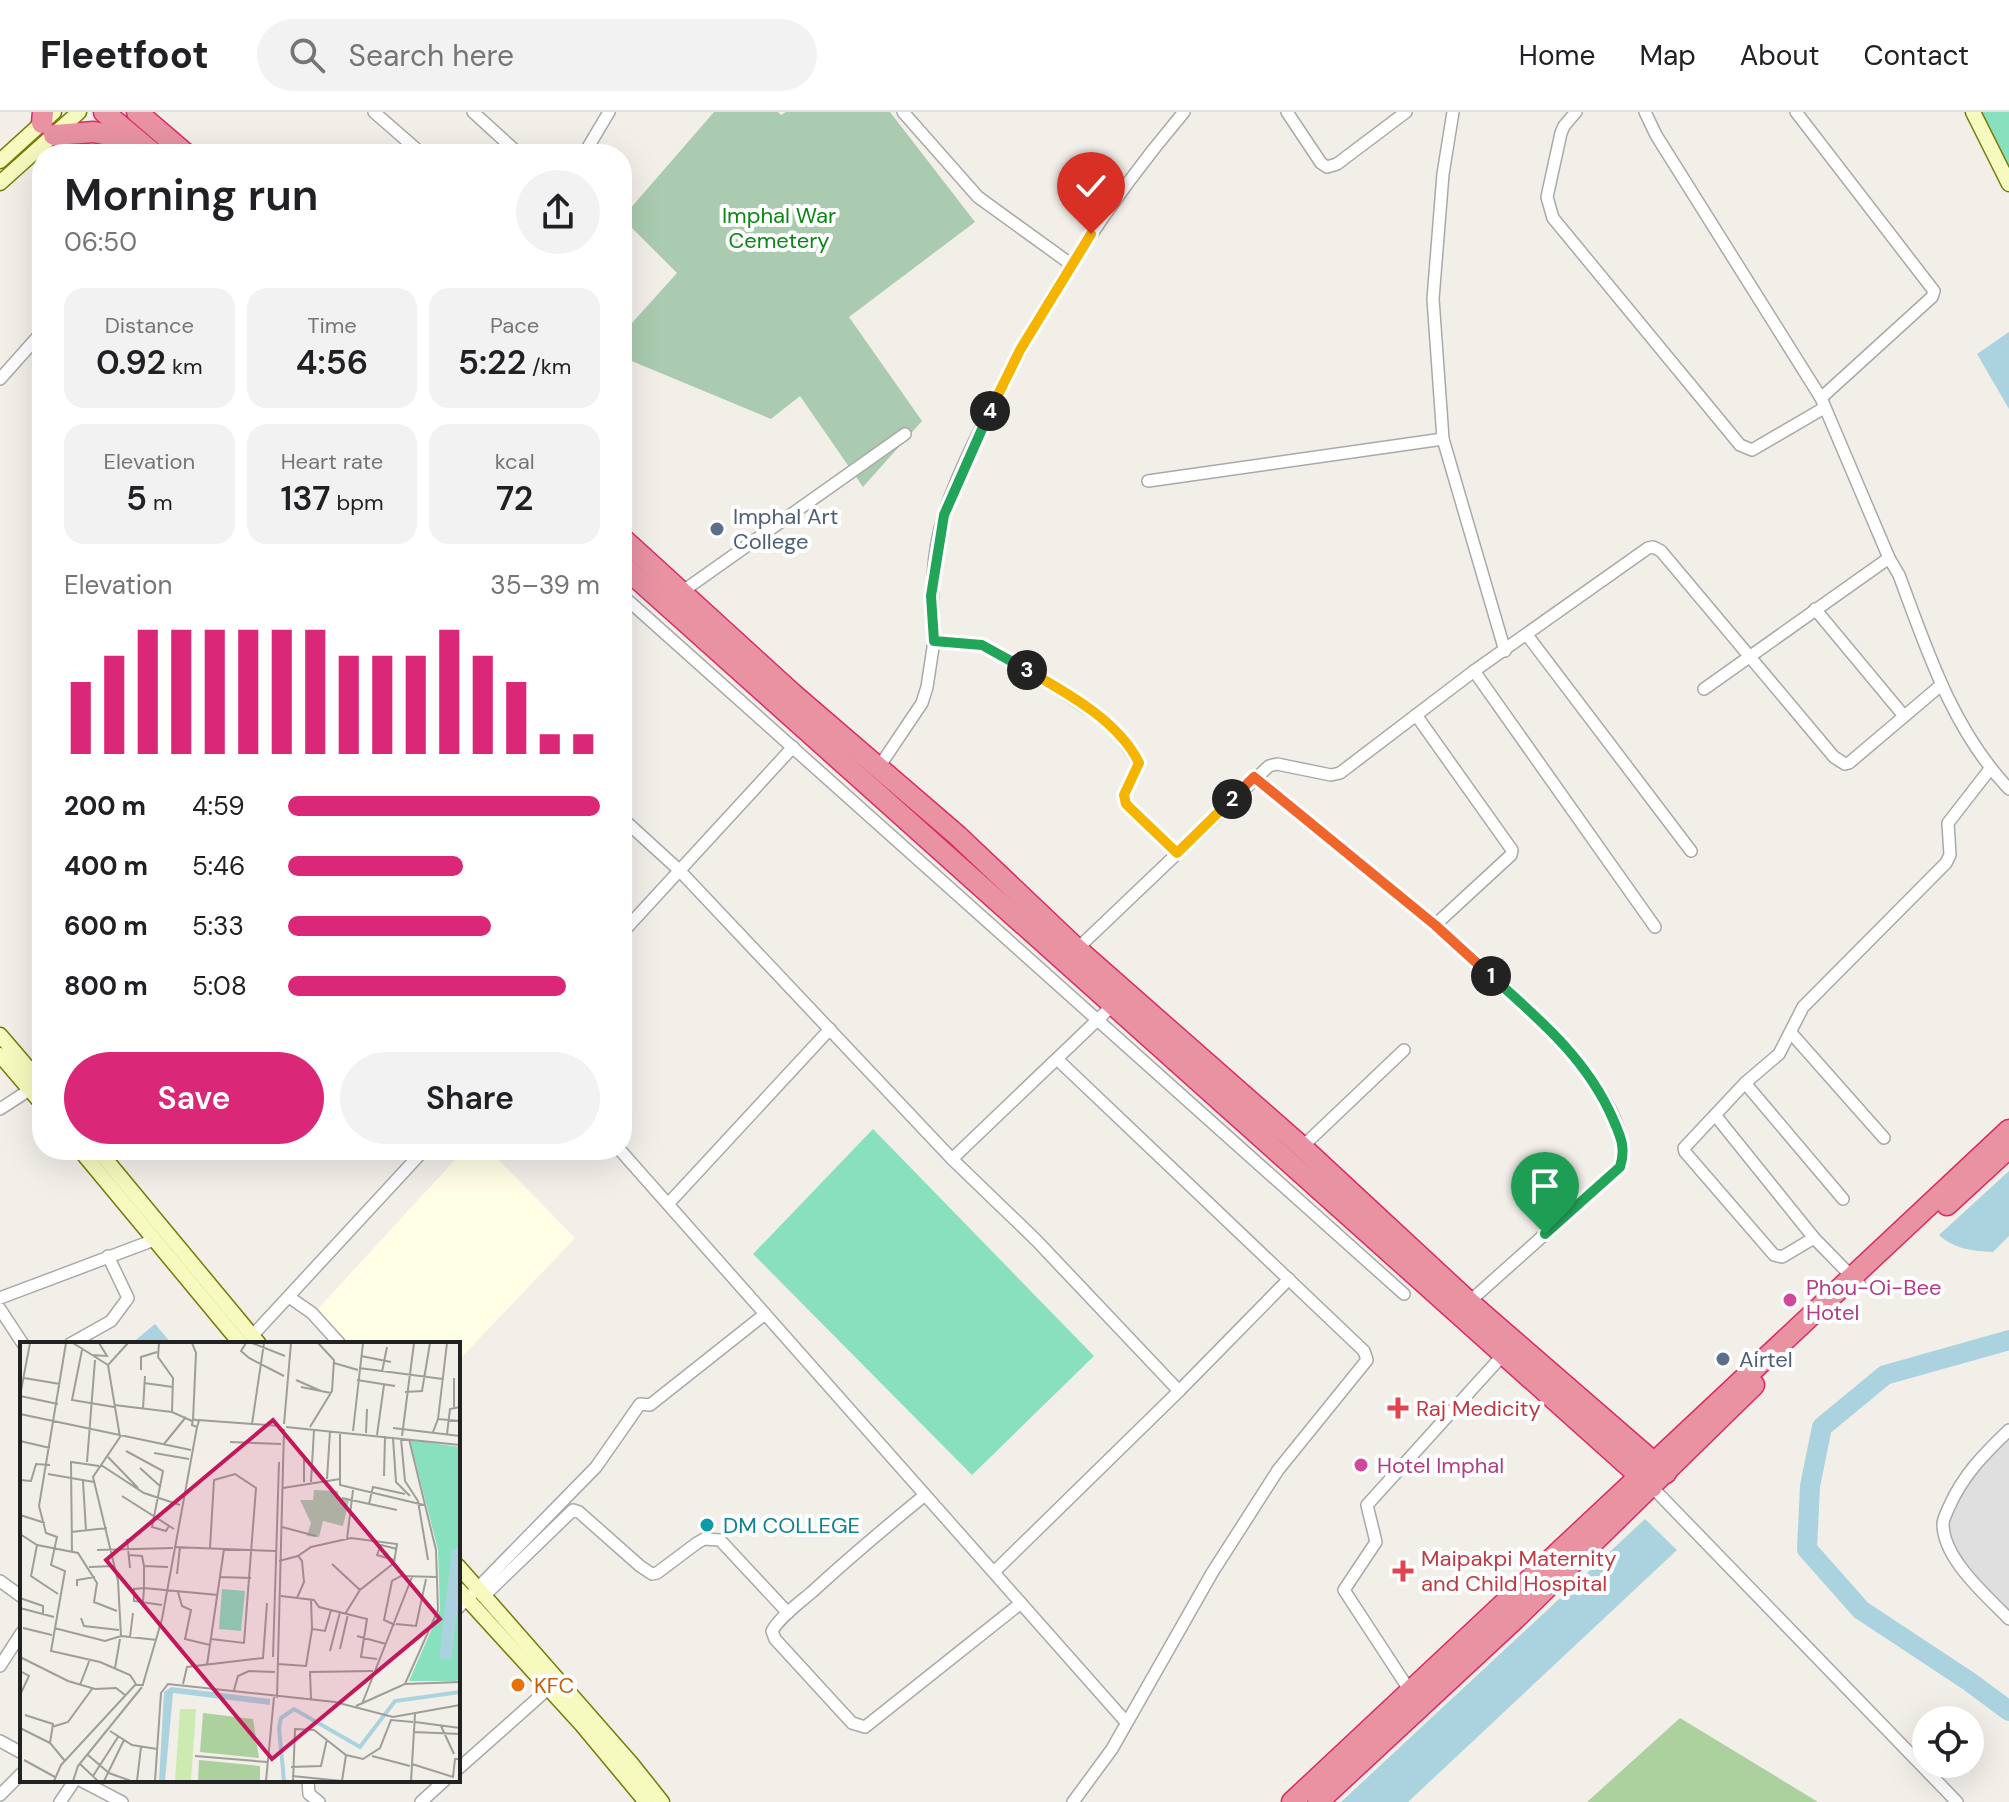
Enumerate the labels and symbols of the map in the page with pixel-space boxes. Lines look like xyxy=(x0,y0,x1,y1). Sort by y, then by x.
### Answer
pin xyxy=(1057,152,1125,234)
park label: Imphal War Cemetery xyxy=(722,201,836,255)
pin: 4 xyxy=(970,391,1010,431)
place label: Imphal Art College xyxy=(733,502,838,556)
marker: Imphal Art College xyxy=(708,520,726,538)
pin: 3 xyxy=(1007,650,1047,690)
pin: 2 xyxy=(1212,779,1252,819)
pin: 1 xyxy=(1471,956,1511,996)
pin xyxy=(1511,1152,1579,1234)
place label: Phou-Oi-Bee Hotel xyxy=(1806,1273,1941,1327)
marker: Phou-Oi-Bee Hotel xyxy=(1781,1291,1799,1309)
inset map xyxy=(20,1342,460,1782)
place label: Airtel xyxy=(1739,1345,1793,1374)
marker: Airtel xyxy=(1714,1350,1732,1368)
place label: Raj Medicity xyxy=(1416,1394,1541,1423)
marker: Raj Medicity xyxy=(1387,1397,1409,1419)
place label: Hotel Imphal xyxy=(1377,1451,1504,1480)
marker: Hotel Imphal xyxy=(1352,1456,1370,1474)
place label: DM COLLEGE xyxy=(723,1511,860,1540)
marker: DM COLLEGE xyxy=(698,1516,716,1534)
place label: Maipakpi Maternity and Child Hospital xyxy=(1421,1544,1616,1598)
marker: Maipakpi Maternity and Child Hospital xyxy=(1392,1560,1414,1582)
place label: KFC xyxy=(534,1671,574,1700)
marker: KFC xyxy=(509,1676,527,1694)

